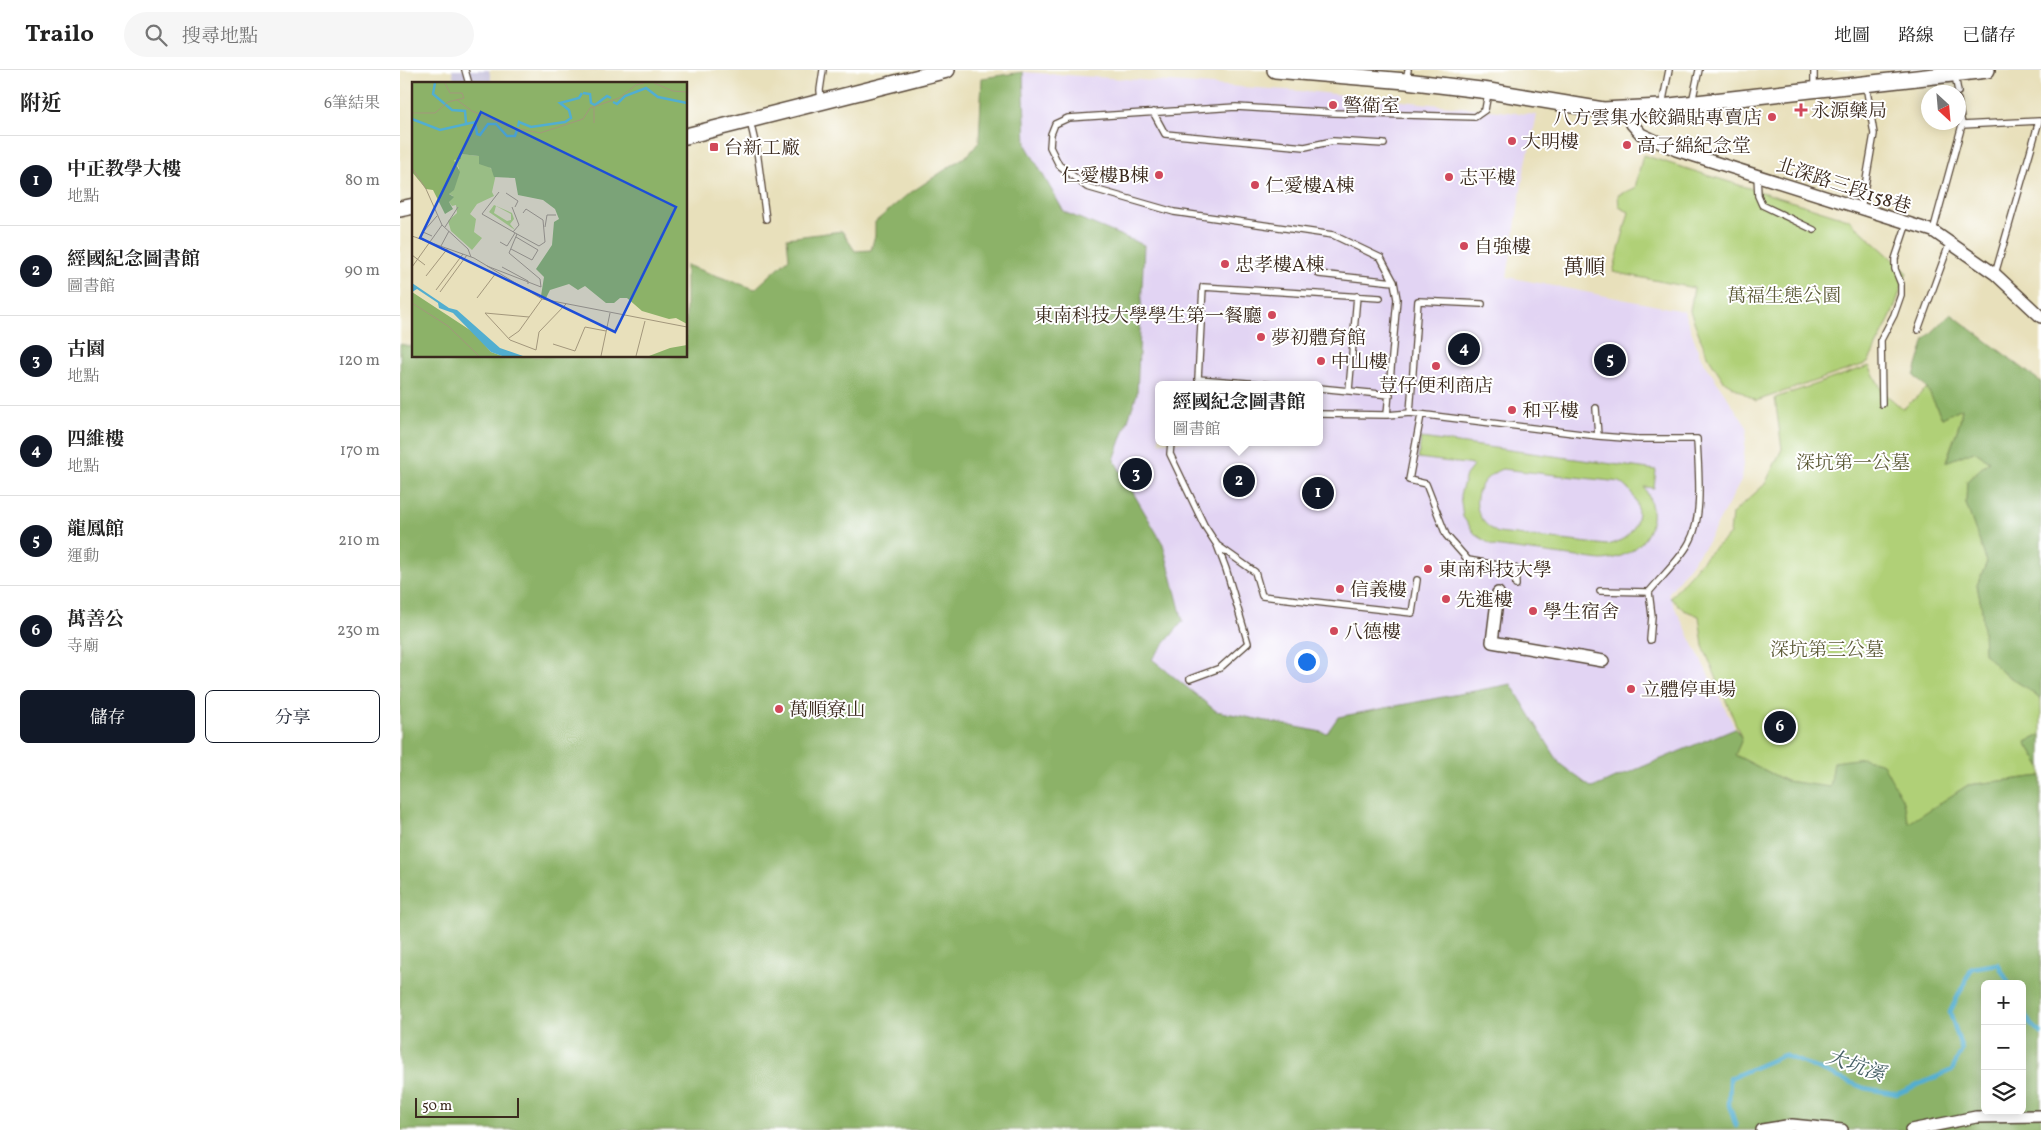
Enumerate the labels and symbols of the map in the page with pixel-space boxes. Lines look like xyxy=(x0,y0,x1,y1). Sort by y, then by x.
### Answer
inset map xyxy=(412,82,688,358)
north arrow xyxy=(1921,85,1966,130)
place label: 警衛室 xyxy=(1343,94,1400,120)
marker: 警衛室 xyxy=(1327,99,1339,111)
place label: 永源藥局 xyxy=(1811,99,1887,125)
marker: 永源藥局 xyxy=(1795,104,1807,116)
place label: 八方雲集水餃鍋貼專賣店 xyxy=(1553,106,1762,132)
marker: 八方雲集水餃鍋貼專賣店 xyxy=(1766,111,1778,123)
place label: 大明樓 xyxy=(1522,130,1579,156)
place label: 高子綿紀念堂 xyxy=(1637,134,1751,160)
marker: 大明樓 xyxy=(1506,135,1518,147)
place label: 台新工廠 xyxy=(724,136,800,162)
marker: 高子綿紀念堂 xyxy=(1621,139,1633,151)
marker: 台新工廠 xyxy=(708,141,720,153)
street label: 北深路三段158巷 xyxy=(1773,153,1914,221)
place label: 仁愛樓B棟 xyxy=(1061,164,1149,190)
place label: 志平樓 xyxy=(1459,166,1516,192)
marker: 仁愛樓B棟 xyxy=(1153,169,1165,181)
marker: 志平樓 xyxy=(1443,171,1455,183)
place label: 仁愛樓A棟 xyxy=(1265,174,1354,200)
marker: 仁愛樓A棟 xyxy=(1249,179,1261,191)
place label: 自強樓 xyxy=(1474,235,1531,261)
marker: 自強樓 xyxy=(1458,240,1470,252)
place label: 忠孝樓A棟 xyxy=(1235,253,1324,279)
district label: 萬順 xyxy=(1563,254,1605,283)
marker: 忠孝樓A棟 xyxy=(1219,258,1231,270)
park label: 萬福生態公園 xyxy=(1727,284,1841,310)
place label: 東南科技大學學生第一餐廳 xyxy=(1034,304,1262,330)
marker: 東南科技大學學生第一餐廳 xyxy=(1266,309,1278,321)
place label: 夢初體育館 xyxy=(1271,326,1366,352)
pin: 4 xyxy=(1448,330,1480,368)
marker: 夢初體育館 xyxy=(1255,331,1267,343)
pin: 5 xyxy=(1594,341,1626,379)
place label: 中山樓 xyxy=(1331,350,1388,376)
marker: 中山樓 xyxy=(1315,355,1327,367)
marker: 荳仔便利商店 xyxy=(1430,360,1442,372)
place label: 荳仔便利商店 xyxy=(1379,374,1493,400)
place label: 和平樓 xyxy=(1522,399,1579,425)
marker: 和平樓 xyxy=(1506,404,1518,416)
park label: 深坑第一公墓 xyxy=(1796,451,1910,477)
pin: 3 xyxy=(1120,455,1152,493)
pin: 2 xyxy=(1223,462,1255,500)
pin: 1 xyxy=(1302,474,1334,512)
place label: 東南科技大學 xyxy=(1438,558,1552,584)
marker: 東南科技大學 xyxy=(1422,563,1434,575)
place label: 信義樓 xyxy=(1350,578,1407,604)
marker: 信義樓 xyxy=(1334,583,1346,595)
place label: 先進樓 xyxy=(1456,588,1513,614)
marker: 先進樓 xyxy=(1440,593,1452,605)
place label: 學生宿舍 xyxy=(1543,600,1619,626)
marker: 學生宿舍 xyxy=(1527,605,1539,617)
place label: 八德樓 xyxy=(1344,620,1401,646)
marker: 八德樓 xyxy=(1328,625,1340,637)
park label: 深坑第三公墓 xyxy=(1770,638,1884,664)
your location xyxy=(1294,649,1320,675)
place label: 立體停車場 xyxy=(1641,678,1736,704)
marker: 立體停車場 xyxy=(1625,683,1637,695)
place label: 萬順寮山 xyxy=(789,698,865,724)
marker: 萬順寮山 xyxy=(773,703,785,715)
pin: 6 xyxy=(1764,708,1796,746)
water label: 大坑溪 xyxy=(1822,1044,1890,1091)
scale bar xyxy=(415,1095,519,1118)

